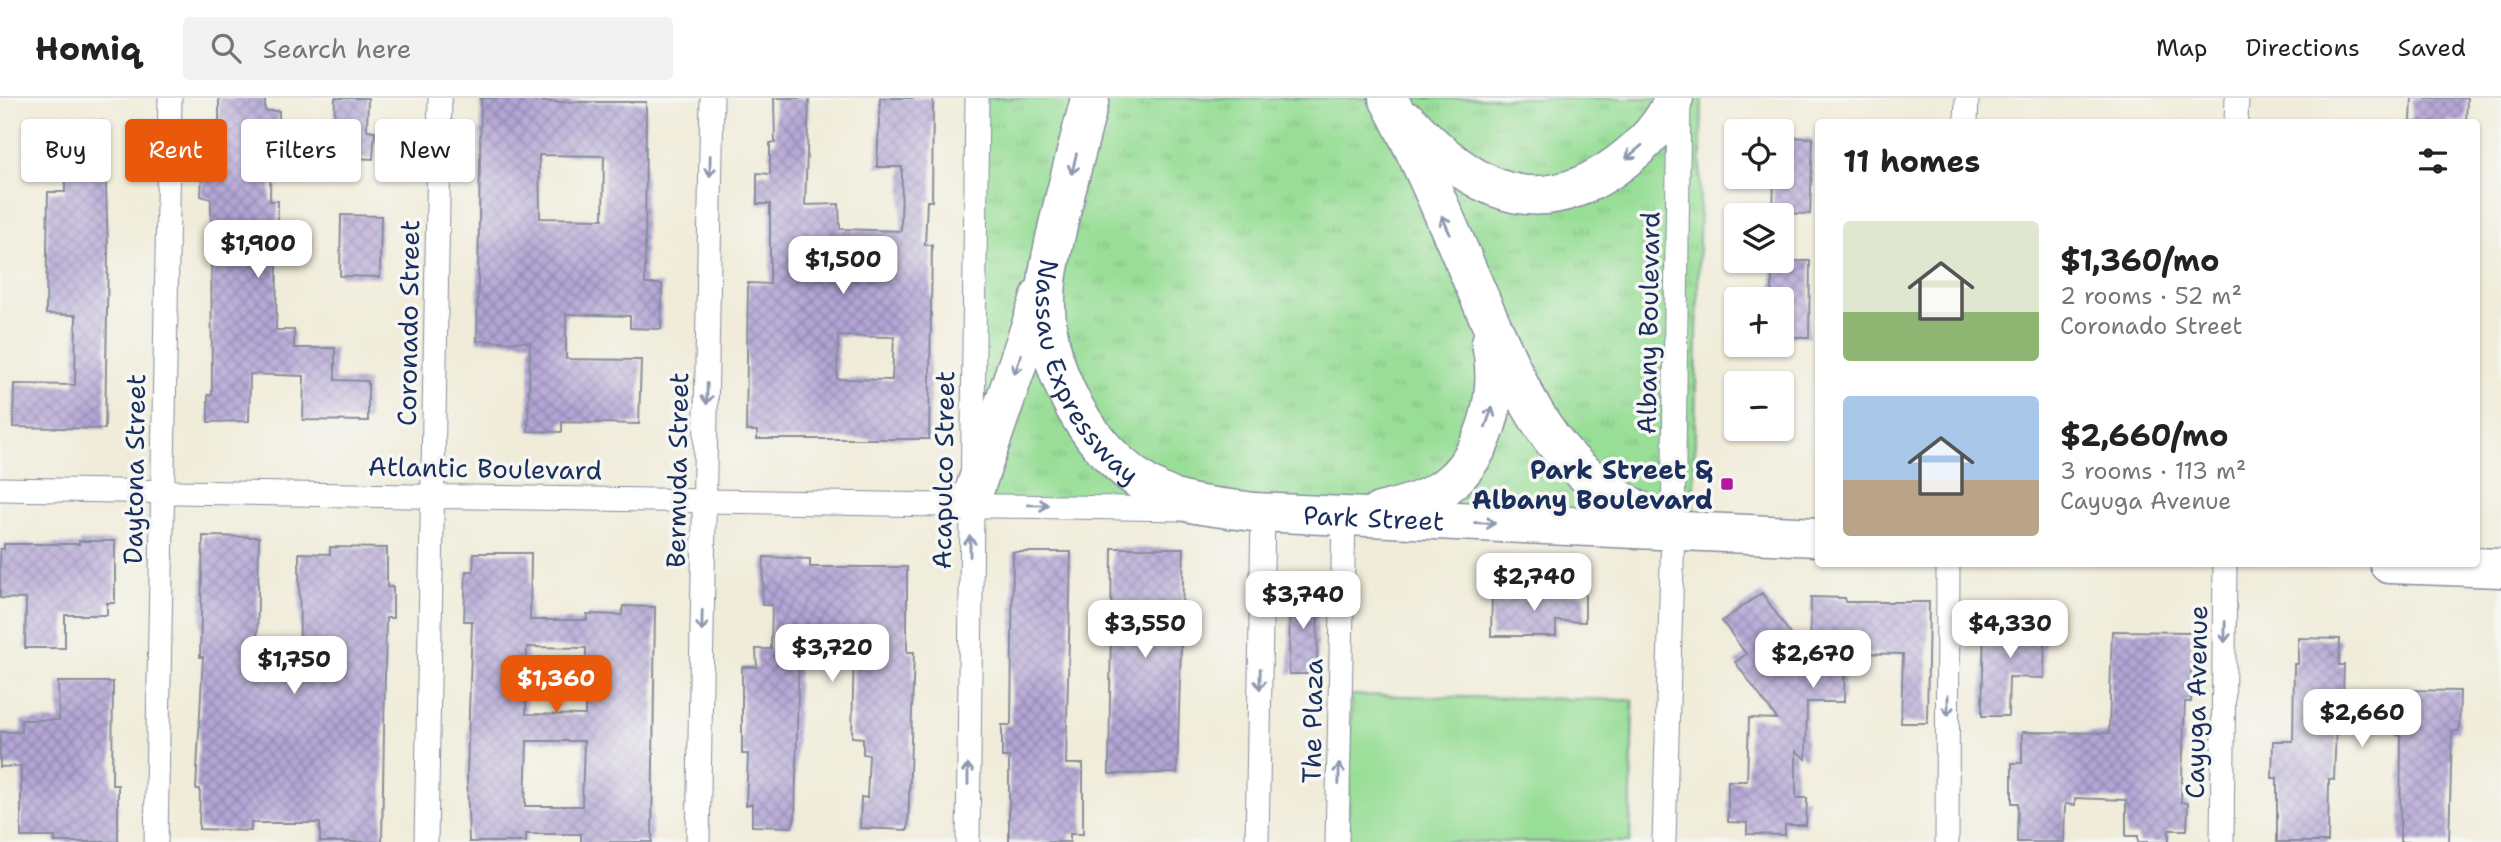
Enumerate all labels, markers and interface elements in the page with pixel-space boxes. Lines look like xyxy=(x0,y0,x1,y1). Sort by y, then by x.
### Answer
search box xyxy=(183,17,673,80)
text: Homiq xyxy=(35,26,141,71)
icon: search xyxy=(207,29,245,67)
text: Search here xyxy=(263,31,411,66)
text: Map xyxy=(2156,32,2207,64)
text: Directions xyxy=(2245,32,2360,64)
text: Saved xyxy=(2398,32,2466,64)
chip: Buy xyxy=(21,119,111,182)
chip: Rent xyxy=(125,119,227,182)
chip: Filters xyxy=(241,119,361,182)
chip: New xyxy=(375,119,475,182)
map controls xyxy=(1724,119,1794,441)
button: locate xyxy=(1724,119,1794,189)
text: 11 homes xyxy=(1843,141,1980,182)
icon: filters xyxy=(2414,142,2452,180)
one-way arrow xyxy=(1625,143,1643,159)
one-way arrow xyxy=(1067,152,1081,175)
one-way arrow xyxy=(704,154,717,177)
button: layers xyxy=(1724,203,1794,273)
street label: Albany Boulevard xyxy=(1629,211,1667,435)
one-way arrow xyxy=(1439,215,1452,236)
street label: Coronado Street xyxy=(389,219,427,427)
pin: $1,900 xyxy=(201,220,315,280)
text: $1,900 xyxy=(220,228,296,258)
pin: $1,500 xyxy=(786,236,900,296)
text: $1,360/mo xyxy=(2060,240,2220,281)
text: $1,500 xyxy=(804,244,882,274)
icon: home xyxy=(1899,249,1983,333)
street label: Nassau Expressway xyxy=(1028,257,1147,492)
text: 2 rooms · 52 m² xyxy=(2060,281,2242,311)
button: + xyxy=(1724,287,1794,357)
text: Coronado Street xyxy=(2060,311,2243,341)
one-way arrow xyxy=(1011,352,1023,374)
street label: Acapulco Street xyxy=(924,370,962,570)
button: − xyxy=(1724,371,1794,441)
street label: Bermuda Street xyxy=(658,372,696,568)
street label: Daytona Street xyxy=(115,373,153,565)
one-way arrow xyxy=(700,382,713,405)
one-way arrow xyxy=(1483,406,1496,428)
text: $2,660/mo xyxy=(2060,415,2229,456)
icon: home xyxy=(1899,424,1983,508)
street label: Atlantic Boulevard xyxy=(368,448,602,488)
place label: Park Street & Albany Boulevard xyxy=(1472,452,1713,517)
text: 3 rooms · 113 m² xyxy=(2060,456,2246,486)
marker: Park Street & Albany Boulevard xyxy=(1719,476,1735,492)
text: Cayuga Avenue xyxy=(2060,486,2231,516)
street label: Park Street xyxy=(1302,497,1445,538)
one-way arrow xyxy=(1027,498,1050,512)
one-way arrow xyxy=(1474,516,1497,529)
one-way arrow xyxy=(963,535,977,558)
pin: $2,740 xyxy=(1477,554,1591,613)
text: $2,740 xyxy=(1492,561,1576,591)
pin: $3,740 xyxy=(1246,572,1360,631)
text: $3,740 xyxy=(1262,579,1344,609)
pin: $3,550 xyxy=(1088,601,1202,660)
pin: $4,330 xyxy=(1953,601,2067,660)
street label: Cayuga Avenue xyxy=(2177,605,2215,799)
text: $3,550 xyxy=(1104,608,1186,638)
text: $4,330 xyxy=(1968,608,2052,638)
one-way arrow xyxy=(696,609,709,632)
one-way arrow xyxy=(2218,620,2231,643)
pin: $3,720 xyxy=(775,624,889,684)
pin: $2,670 xyxy=(1756,630,1870,690)
text: $3,720 xyxy=(791,632,873,662)
pin: $1,750 xyxy=(237,636,351,696)
text: $2,670 xyxy=(1771,638,1855,668)
text: $1,750 xyxy=(257,644,331,674)
pin: $1,360 xyxy=(499,656,613,715)
street label: The Plaza xyxy=(1293,658,1331,784)
text: $1,360 xyxy=(517,663,595,693)
one-way arrow xyxy=(1253,667,1266,690)
pin: $2,660 xyxy=(2305,690,2419,749)
one-way arrow xyxy=(1941,693,1955,716)
text: $2,660 xyxy=(2319,697,2405,727)
one-way arrow xyxy=(961,763,975,786)
one-way arrow xyxy=(1332,763,1345,786)

